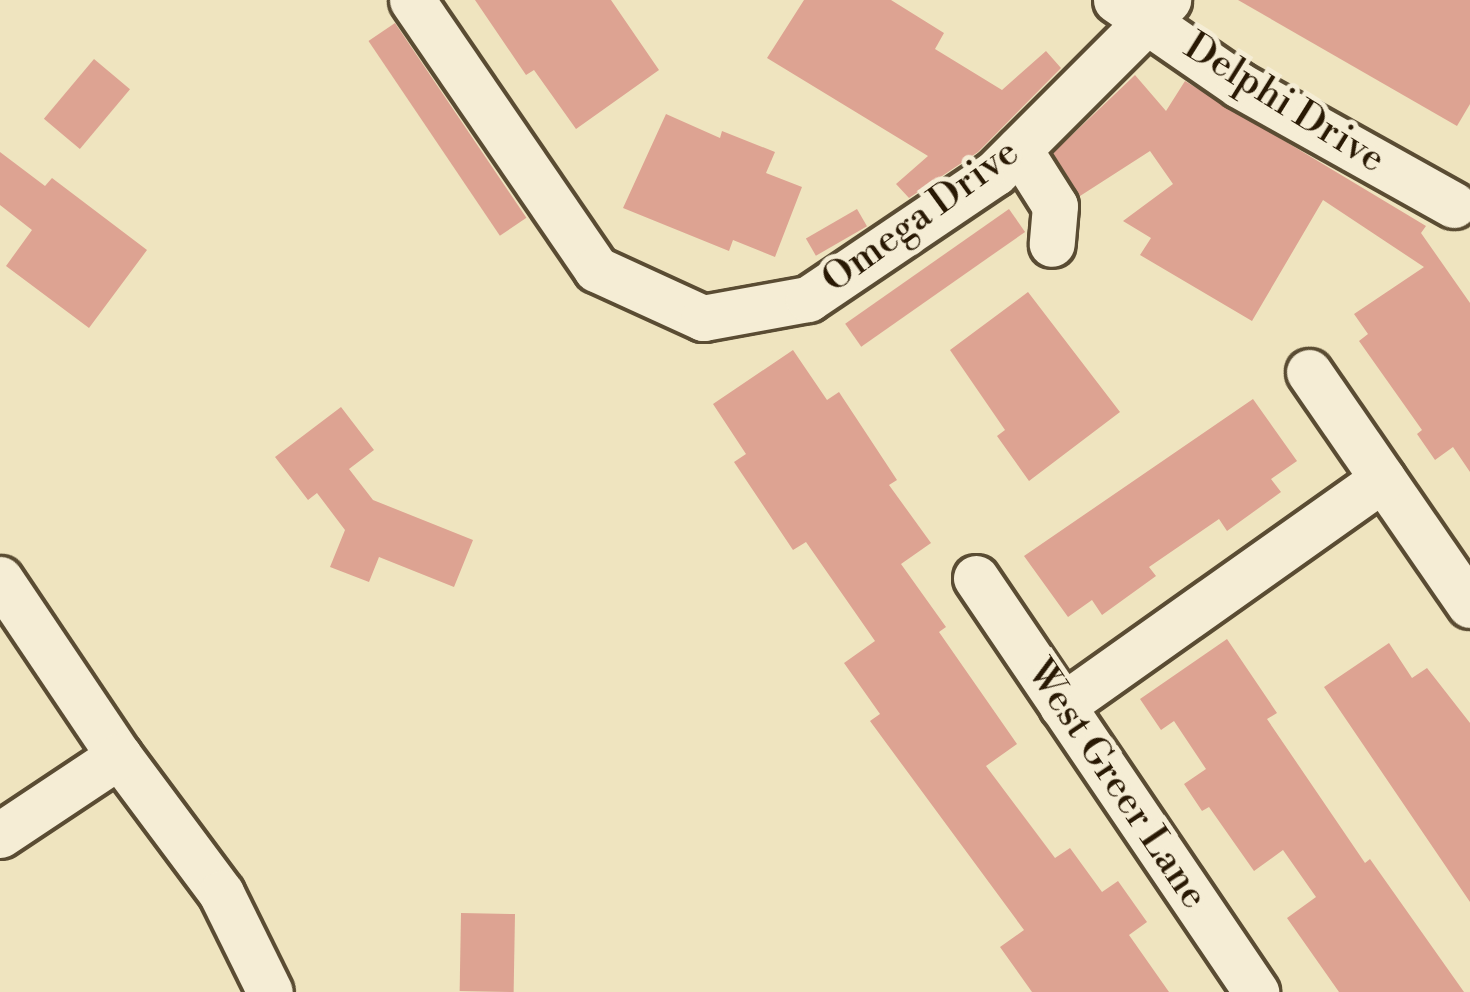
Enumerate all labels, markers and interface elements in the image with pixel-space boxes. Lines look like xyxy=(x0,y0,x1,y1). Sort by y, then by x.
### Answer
street label: Delphi Drive xyxy=(1175,24,1393,184)
street label: Omega Drive xyxy=(814,130,1028,304)
street label: West Greer Lane xyxy=(1016,652,1216,918)

